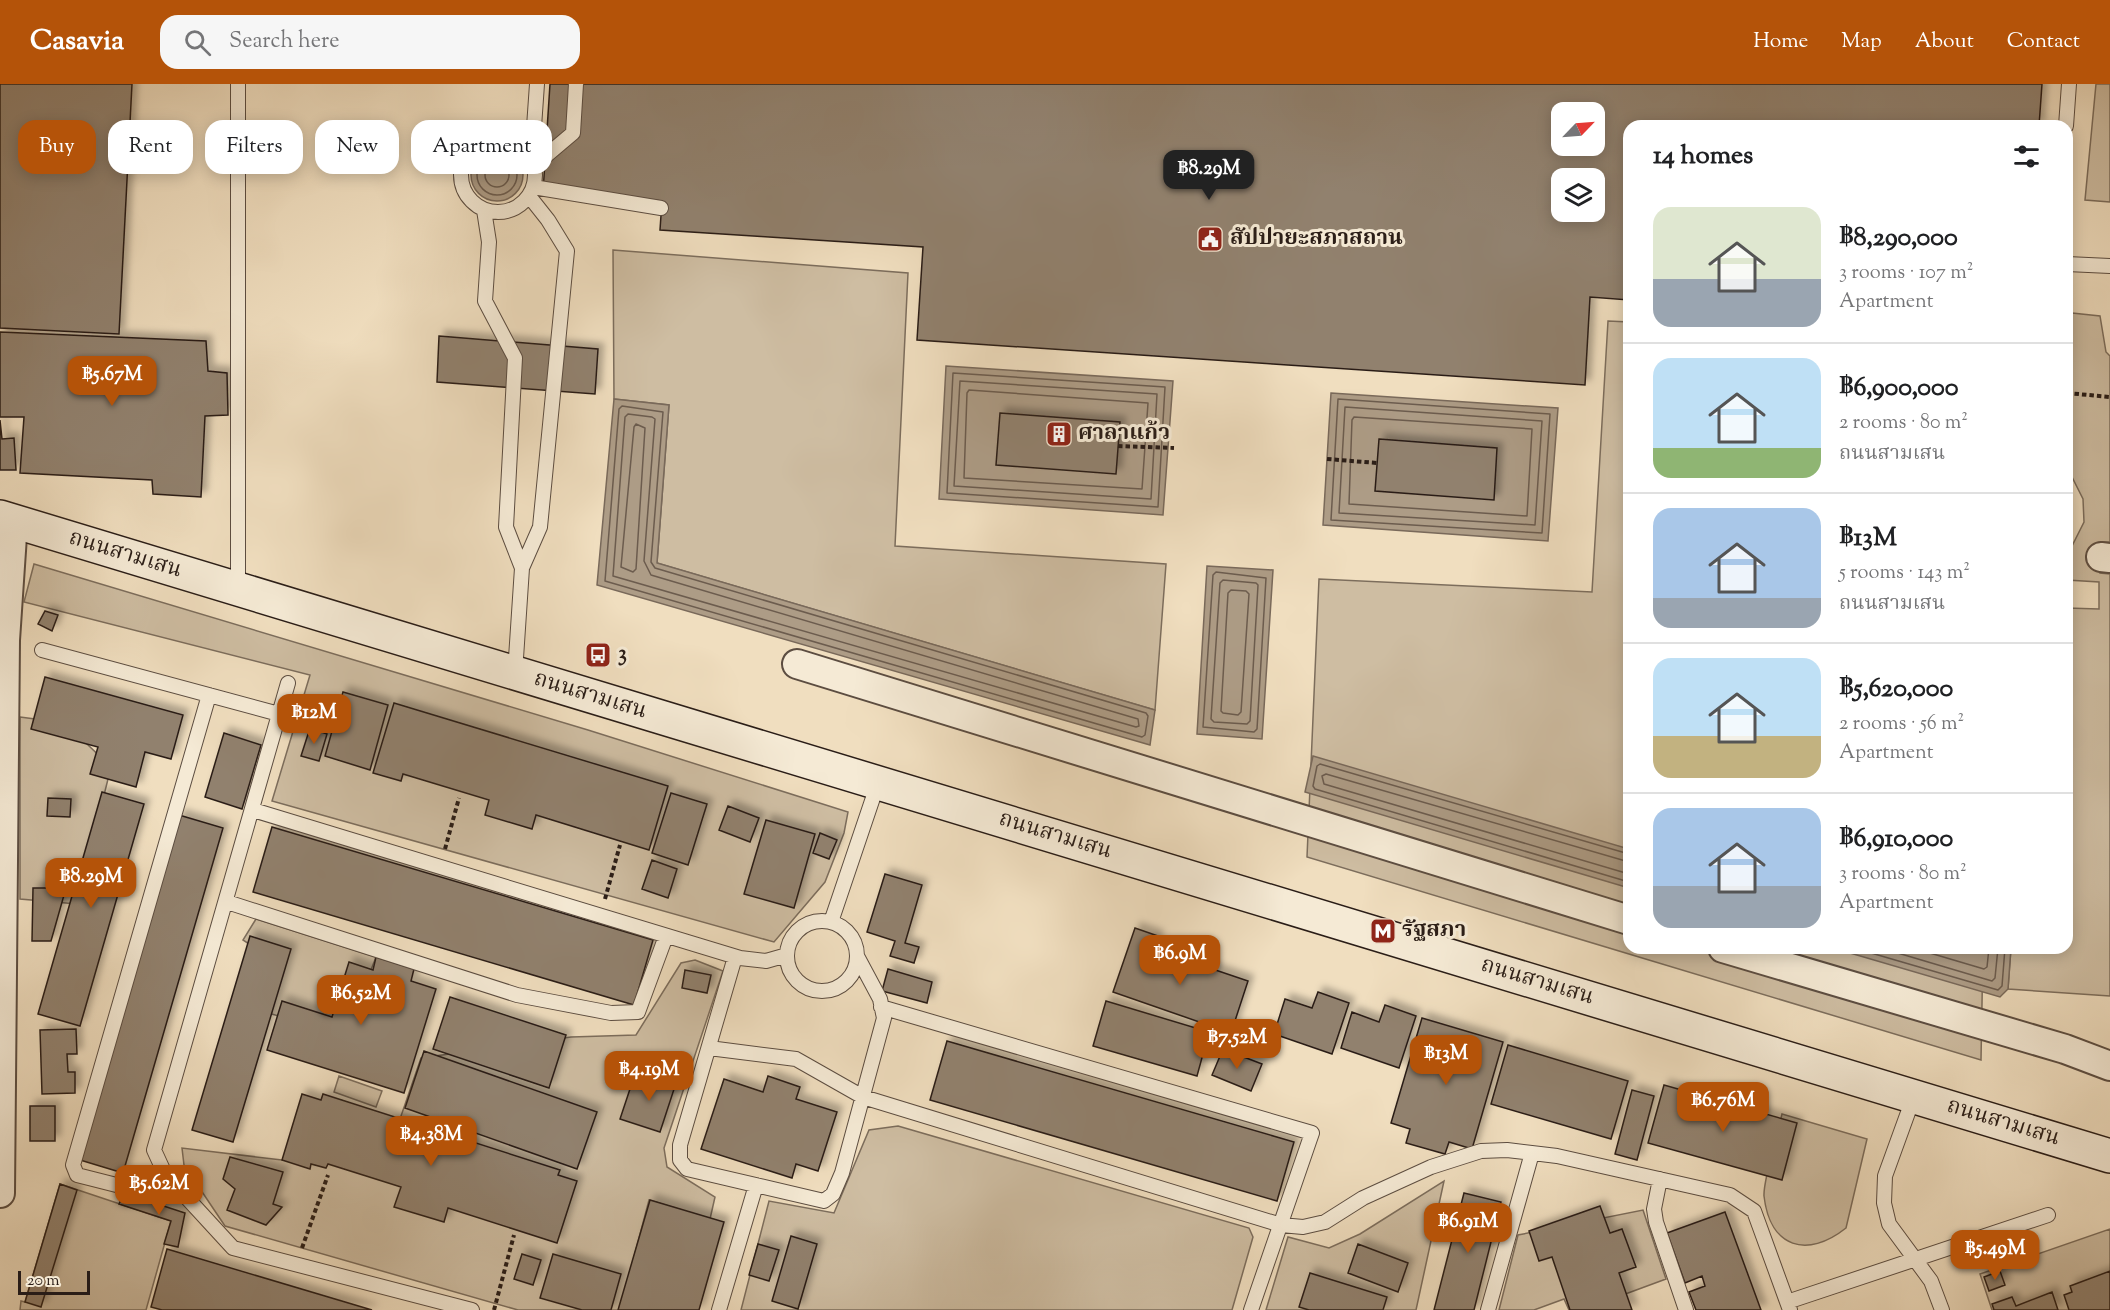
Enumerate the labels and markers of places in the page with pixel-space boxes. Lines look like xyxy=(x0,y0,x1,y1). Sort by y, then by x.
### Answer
pin: ฿8.29M xyxy=(1160,150,1258,201)
place label: สัปปายะสภาสถาน xyxy=(1230,223,1403,255)
public building icon: สัปปายะสภาสถาน xyxy=(1195,224,1225,254)
pin: ฿5.67M xyxy=(63,356,161,407)
place label: ศาลาแก้ว xyxy=(1078,418,1170,450)
building icon: ศาลาแก้ว xyxy=(1044,419,1074,449)
place label: 3 xyxy=(618,639,627,671)
bus stop icon: 3 xyxy=(583,640,613,670)
pin: ฿12M xyxy=(278,694,350,745)
pin: ฿8.29M xyxy=(42,858,140,909)
place label: รัฐสภา xyxy=(1402,915,1466,947)
metro station icon: รัฐสภา xyxy=(1368,916,1398,946)
pin: ฿6.9M xyxy=(1138,935,1222,986)
pin: ฿6.52M xyxy=(312,975,410,1026)
pin: ฿7.52M xyxy=(1188,1019,1286,1070)
pin: ฿13M xyxy=(1410,1035,1482,1086)
pin: ฿4.19M xyxy=(600,1051,698,1102)
pin: ฿6.76M xyxy=(1674,1082,1772,1133)
pin: ฿4.38M xyxy=(382,1116,480,1167)
pin: ฿5.62M xyxy=(110,1165,208,1216)
pin: ฿6.91M xyxy=(1419,1203,1517,1254)
pin: ฿5.49M xyxy=(1946,1230,2044,1281)

